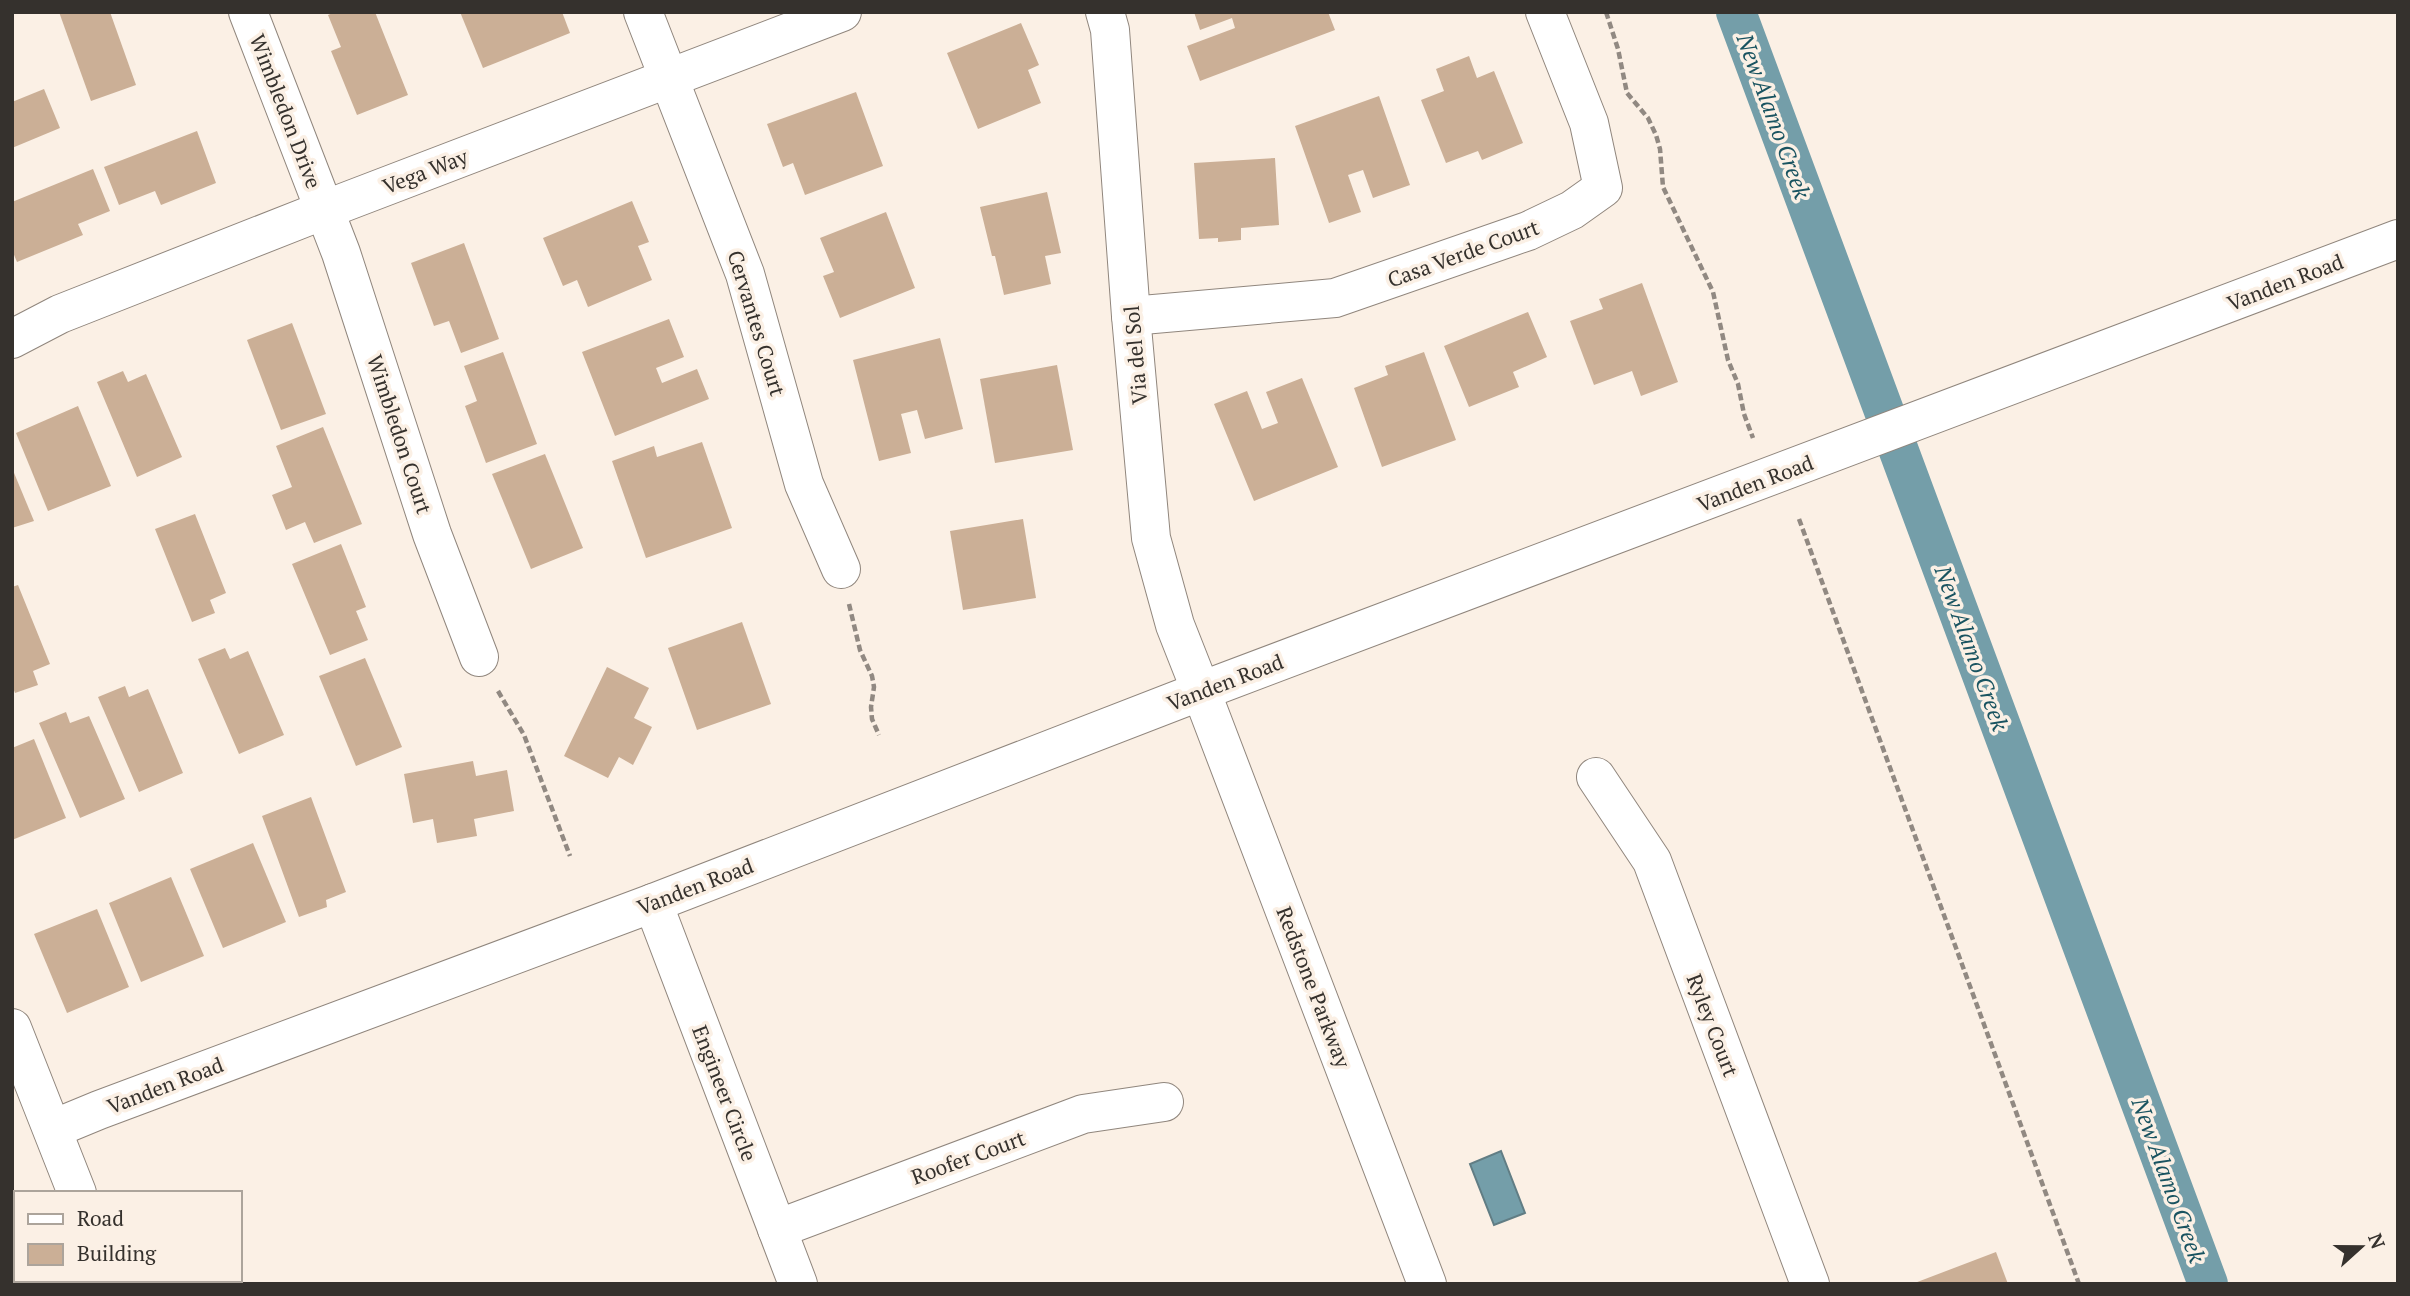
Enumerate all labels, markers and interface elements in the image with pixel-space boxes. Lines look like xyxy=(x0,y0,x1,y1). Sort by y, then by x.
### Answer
water label: New Alamo Creek xyxy=(1729,28,1819,204)
street label: Wimbledon Drive xyxy=(244,30,328,192)
street label: Vega Way xyxy=(378,142,472,200)
street label: Casa Verde Court xyxy=(1383,213,1543,293)
street label: Cervantes Court xyxy=(722,247,792,399)
street label: Vanden Road xyxy=(2223,247,2347,317)
street label: Via del Sol xyxy=(1117,304,1153,406)
street label: Wimbledon Court xyxy=(361,351,439,517)
street label: Vanden Road xyxy=(1693,448,1817,518)
water label: New Alamo Creek xyxy=(1927,560,2017,736)
street label: Vanden Road xyxy=(1163,647,1287,717)
street label: Vanden Road xyxy=(633,851,757,921)
street label: Redstone Parkway xyxy=(1270,902,1358,1072)
street label: Ryley Court xyxy=(1681,970,1745,1081)
street label: Engineer Circle xyxy=(686,1021,764,1165)
street label: Vanden Road xyxy=(103,1050,227,1120)
water label: New Alamo Creek xyxy=(2124,1092,2214,1268)
street label: Roofer Court xyxy=(907,1123,1029,1191)
legend xyxy=(14,1191,242,1282)
text: Road xyxy=(77,1204,124,1232)
north arrow xyxy=(2326,1212,2396,1282)
text: N xyxy=(2363,1230,2392,1252)
text: Building xyxy=(77,1239,157,1267)

